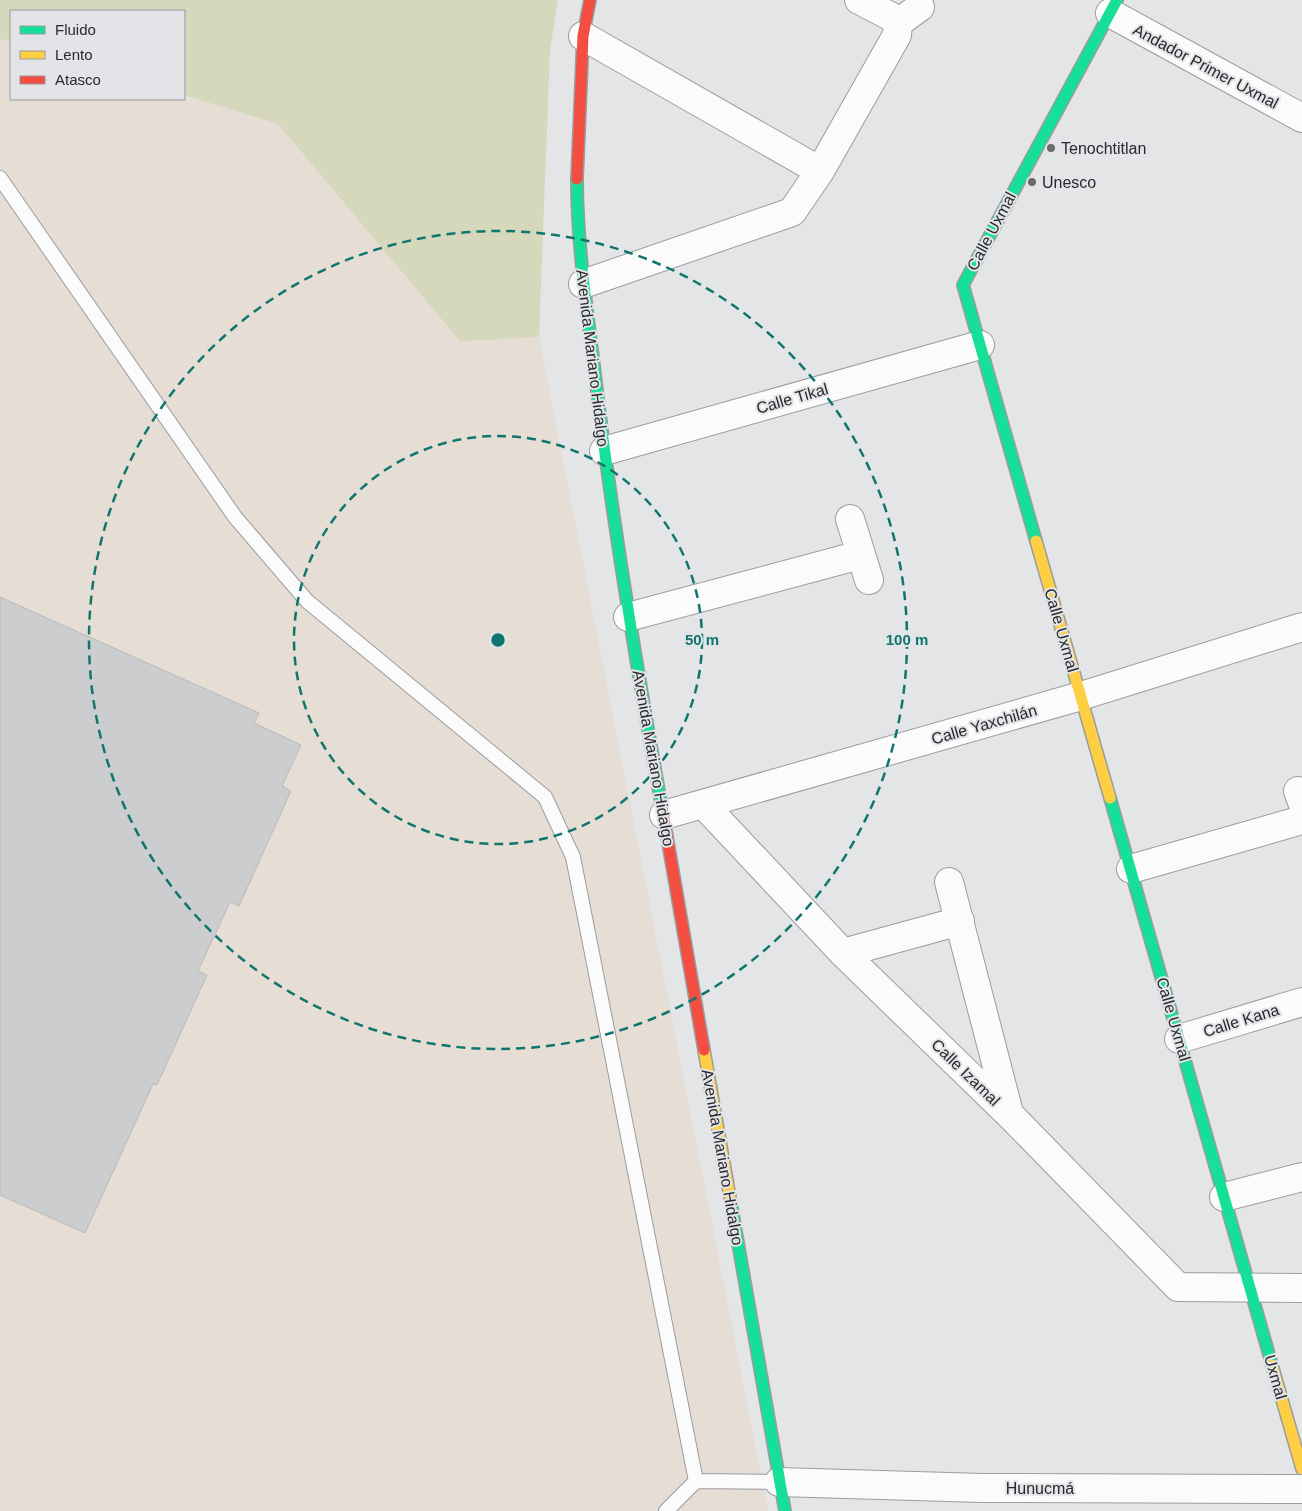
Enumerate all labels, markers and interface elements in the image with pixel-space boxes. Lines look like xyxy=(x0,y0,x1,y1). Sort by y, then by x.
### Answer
legend xyxy=(10,10,185,100)
text: Fluido xyxy=(55,21,96,38)
street label: Andador Primer Uxmal xyxy=(1130,21,1281,112)
text: Lento xyxy=(55,46,93,63)
text: Atasco xyxy=(55,71,101,88)
place label: Tenochtitlan xyxy=(1061,140,1146,157)
marker: Tenochtitlan xyxy=(1045,142,1057,154)
place label: Unesco xyxy=(1042,174,1096,191)
marker: Unesco xyxy=(1026,176,1038,188)
street label: Calle Uxmal xyxy=(964,189,1019,273)
street label: Avenida Mariano Hidalgo xyxy=(573,268,612,448)
street label: Calle Tikal xyxy=(754,380,830,417)
street label: Calle Uxmal xyxy=(1041,586,1082,674)
centre of rings xyxy=(489,631,507,649)
text: 50 m xyxy=(685,631,719,648)
text: 100 m xyxy=(886,631,928,648)
street label: Avenida Mariano Hidalgo xyxy=(630,669,677,848)
street label: Calle Yaxchilán xyxy=(929,701,1039,748)
street label: Calle Uxmal xyxy=(1153,975,1194,1063)
street label: Calle Kana xyxy=(1201,1001,1281,1040)
street label: Calle Izamal xyxy=(928,1036,1003,1109)
street label: Avenida Mariano Hidalgo xyxy=(699,1068,746,1247)
street label: Uxmal xyxy=(1261,1353,1290,1401)
street label: Hunucmá xyxy=(1006,1480,1074,1497)

